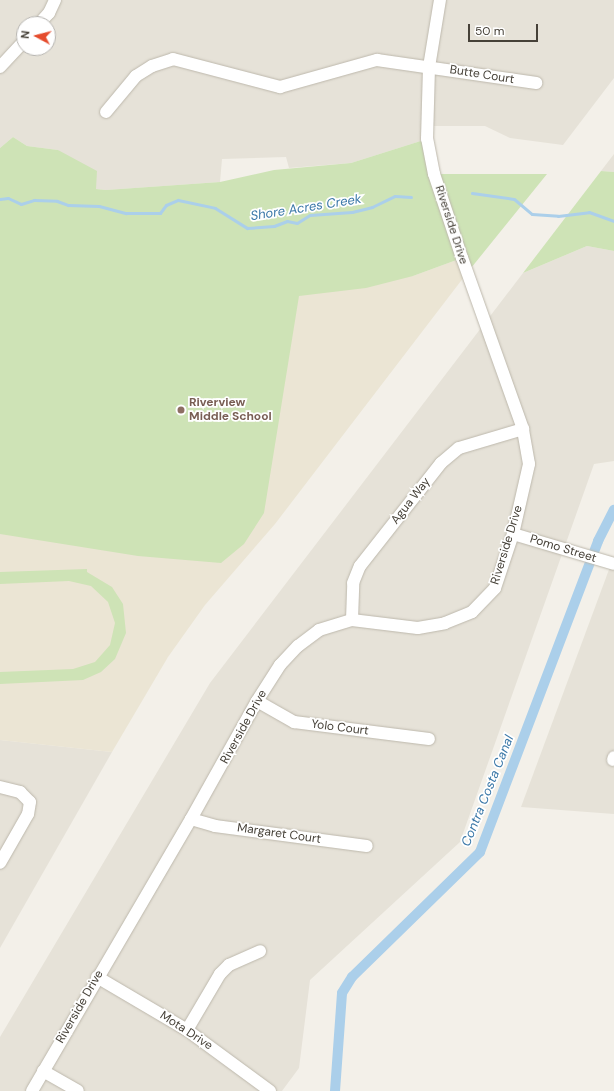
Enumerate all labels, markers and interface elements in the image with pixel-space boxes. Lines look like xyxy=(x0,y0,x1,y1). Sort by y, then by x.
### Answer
north arrow xyxy=(16,16,56,56)
scale bar xyxy=(470,16,540,42)
text: 50 m xyxy=(475,23,504,39)
text: N xyxy=(18,30,33,39)
street label: Butte Court xyxy=(449,63,515,87)
street label: Riverside Drive xyxy=(431,184,471,266)
water label: Shore Acres Creek xyxy=(249,192,363,224)
place label: Riverview Middle School xyxy=(189,396,272,424)
marker: Riverview Middle School xyxy=(176,405,186,415)
street label: Agua Way xyxy=(388,475,434,527)
street label: Riverside Drive xyxy=(488,504,526,586)
street label: Pomo Street xyxy=(528,532,598,566)
street label: Riverside Drive xyxy=(218,688,270,766)
street label: Yolo Court xyxy=(310,717,370,739)
water label: Contra Costa Canal xyxy=(459,733,517,849)
street label: Margaret Court xyxy=(236,821,322,847)
street label: Riverside Drive xyxy=(53,968,107,1046)
street label: Mota Drive xyxy=(157,1009,215,1053)

